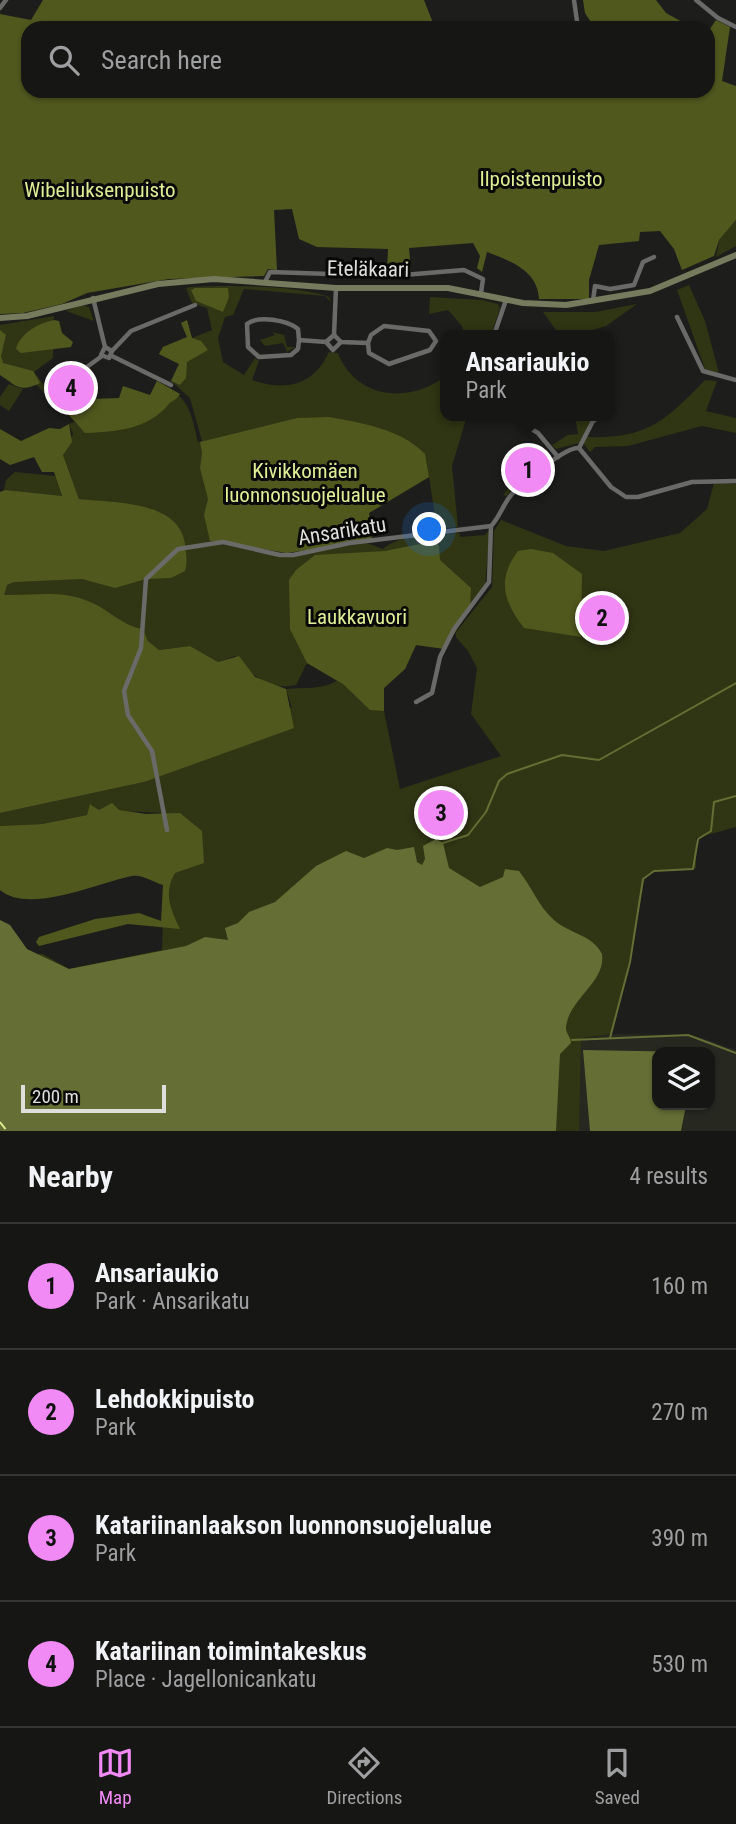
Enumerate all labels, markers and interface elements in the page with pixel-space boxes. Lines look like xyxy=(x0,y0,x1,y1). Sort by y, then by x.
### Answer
search box xyxy=(21,21,715,98)
icon: search xyxy=(45,41,83,79)
text: Search here xyxy=(101,45,222,75)
park label: Ilpoistenpuisto xyxy=(479,167,603,191)
park label: Wibeliuksenpuisto xyxy=(24,178,176,202)
street label: Eteläkaari xyxy=(327,256,409,282)
popup xyxy=(440,330,615,421)
text: Ansariaukio xyxy=(466,347,589,377)
pin: 4 xyxy=(48,362,94,414)
text: Park xyxy=(466,377,507,404)
pin: 1 xyxy=(505,444,551,496)
park label: Kivikkomäen luonnonsuojelualue xyxy=(224,459,386,507)
street label: Ansarikatu xyxy=(296,512,388,550)
your location xyxy=(412,512,446,546)
pin: 2 xyxy=(579,592,625,644)
park label: Laukkavuori xyxy=(307,605,407,629)
pin: 3 xyxy=(418,787,464,839)
map controls xyxy=(652,1047,715,1110)
button: layers xyxy=(652,1047,715,1110)
scale bar xyxy=(21,1082,166,1114)
text: 200 m xyxy=(32,1085,79,1108)
text: Nearby xyxy=(28,1159,113,1194)
text: 4 results xyxy=(630,1163,708,1190)
text: Ansariaukio xyxy=(95,1258,219,1288)
text: 1 xyxy=(45,1273,57,1300)
text: 160 m xyxy=(651,1273,708,1300)
text: Park · Ansarikatu xyxy=(95,1288,250,1315)
text: Lehdokkipuisto xyxy=(95,1384,254,1414)
text: 2 xyxy=(45,1399,57,1426)
text: 270 m xyxy=(651,1399,708,1426)
text: Park xyxy=(95,1414,136,1441)
text: Katariinanlaakson luonnonsuojelualue xyxy=(95,1510,492,1540)
text: 3 xyxy=(45,1525,57,1552)
text: 390 m xyxy=(651,1525,708,1552)
text: Park xyxy=(95,1540,136,1567)
text: Katariinan toimintakeskus xyxy=(95,1636,367,1666)
text: 4 xyxy=(45,1651,57,1678)
text: 530 m xyxy=(651,1651,708,1678)
text: Place · Jagellonicankatu xyxy=(95,1666,316,1693)
tab: Map xyxy=(96,1744,134,1809)
tab: Directions xyxy=(326,1744,402,1809)
tab: Saved xyxy=(595,1744,640,1809)

